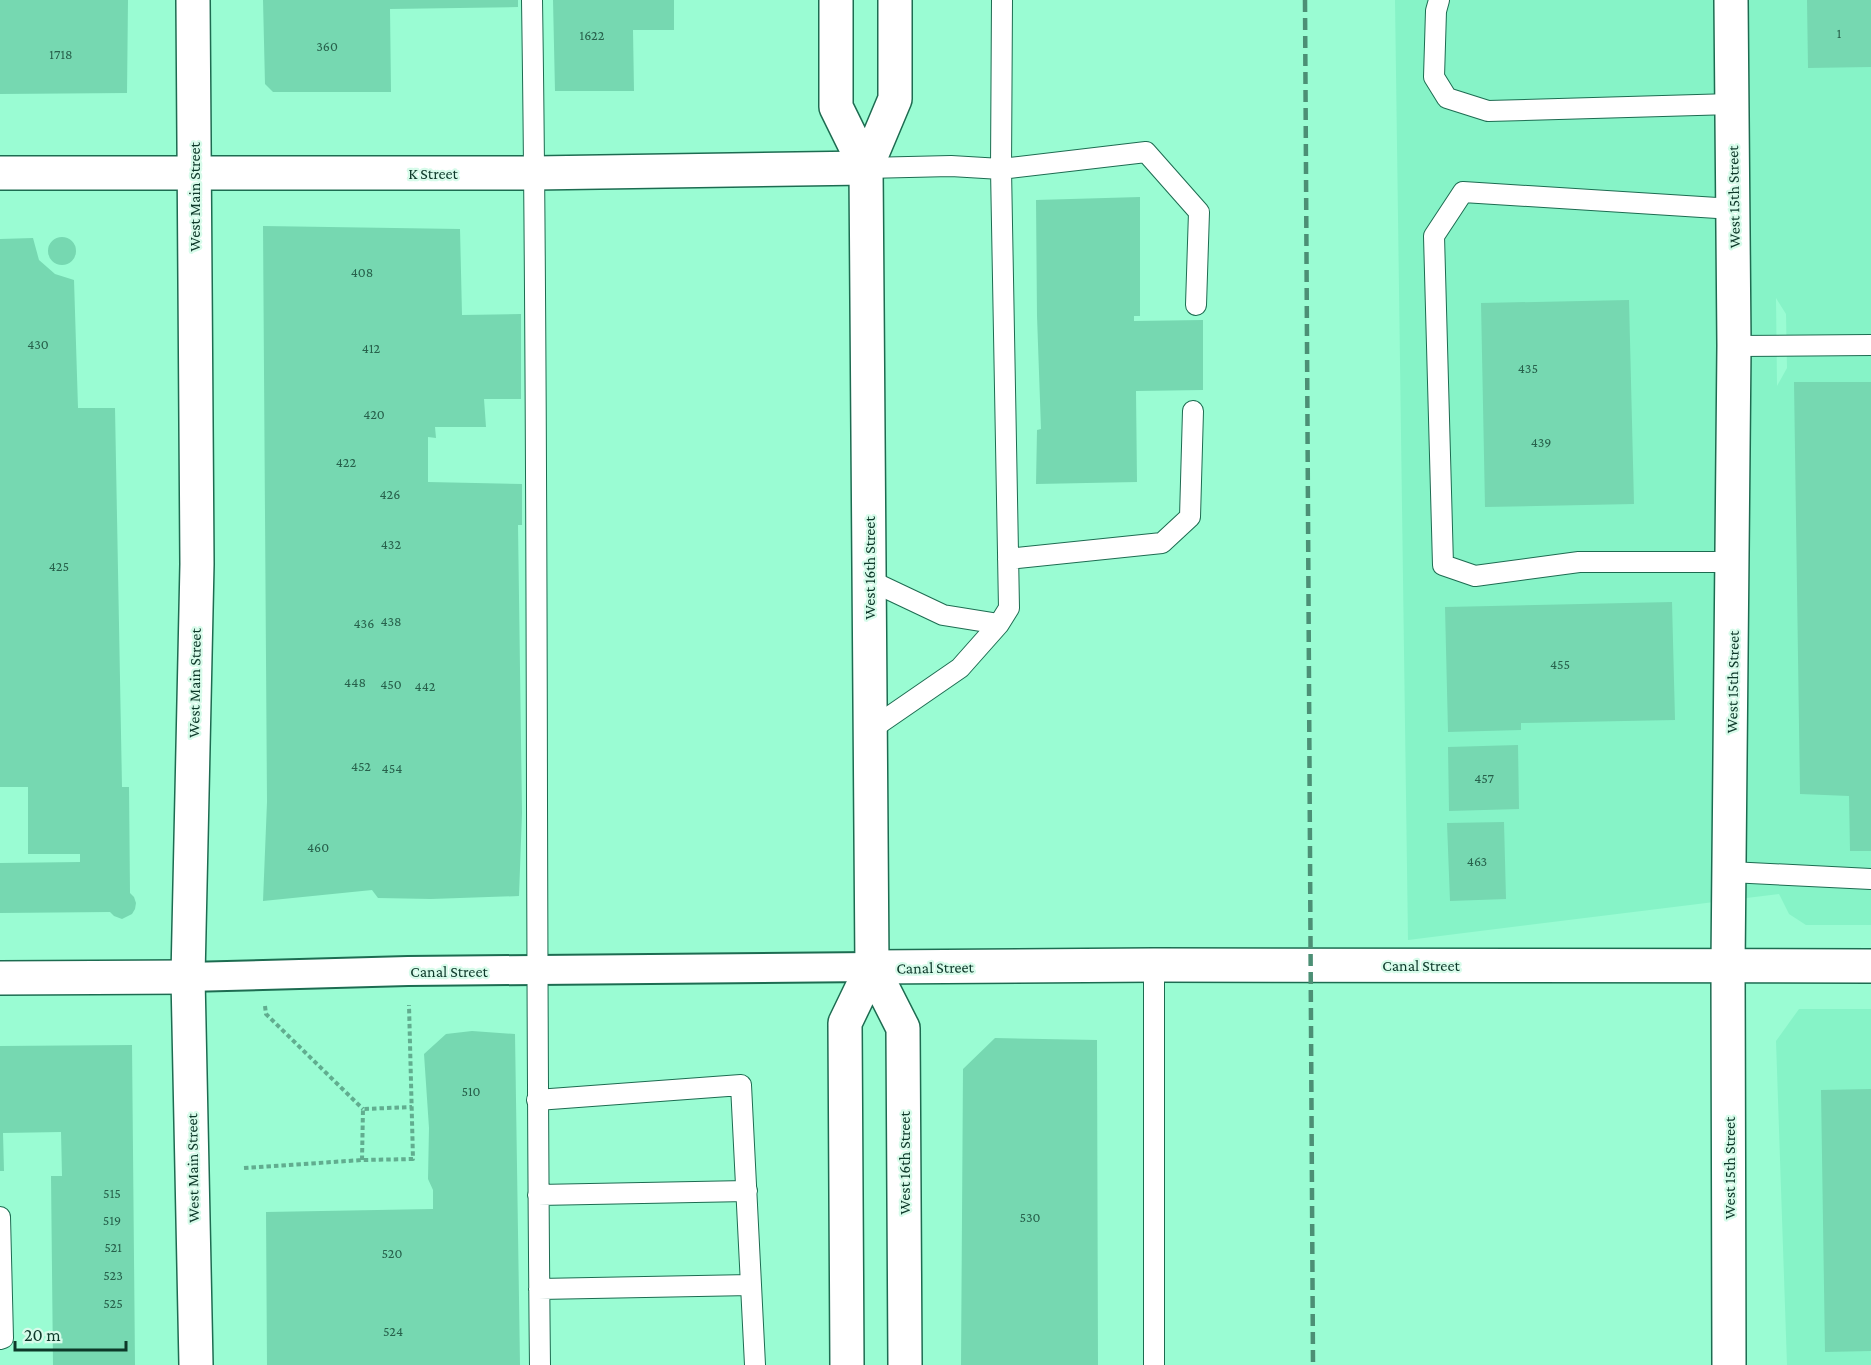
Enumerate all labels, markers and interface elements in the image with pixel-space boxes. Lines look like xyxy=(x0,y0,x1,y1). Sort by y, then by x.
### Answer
house number: 1 xyxy=(1837,25,1842,41)
house number: 1622 xyxy=(580,27,605,43)
house number: 360 xyxy=(316,38,338,54)
house number: 1718 xyxy=(49,46,73,62)
street label: West Main Street xyxy=(186,142,203,252)
street label: West 15th Street xyxy=(1724,145,1743,249)
street label: K Street xyxy=(408,165,459,182)
house number: 408 xyxy=(351,264,373,280)
house number: 430 xyxy=(27,336,49,352)
house number: 412 xyxy=(362,340,381,356)
house number: 435 xyxy=(1518,360,1538,376)
house number: 420 xyxy=(363,406,385,422)
house number: 439 xyxy=(1531,434,1551,450)
house number: 422 xyxy=(336,454,356,470)
house number: 426 xyxy=(380,486,400,502)
street label: West 16th Street xyxy=(861,516,878,620)
house number: 432 xyxy=(381,536,401,552)
house number: 425 xyxy=(49,558,69,574)
house number: 438 xyxy=(380,613,402,629)
house number: 436 xyxy=(354,615,374,631)
street label: West Main Street xyxy=(185,627,204,738)
street label: West 15th Street xyxy=(1723,630,1742,734)
house number: 455 xyxy=(1550,656,1570,672)
house number: 448 xyxy=(344,674,366,690)
house number: 450 xyxy=(380,676,402,692)
house number: 442 xyxy=(415,678,436,694)
house number: 452 xyxy=(351,758,371,774)
house number: 454 xyxy=(382,760,402,776)
house number: 457 xyxy=(1474,770,1494,786)
house number: 460 xyxy=(307,839,329,855)
house number: 463 xyxy=(1467,853,1487,869)
street label: Canal Street xyxy=(1382,957,1460,974)
street label: Canal Street xyxy=(896,958,975,977)
street label: Canal Street xyxy=(410,963,488,980)
house number: 510 xyxy=(461,1083,481,1099)
street label: West 16th Street xyxy=(896,1111,913,1215)
street label: West Main Street xyxy=(183,1112,202,1223)
street label: West 15th Street xyxy=(1721,1116,1738,1219)
house number: 515 xyxy=(103,1185,121,1201)
house number: 530 xyxy=(1020,1209,1041,1225)
house number: 519 xyxy=(103,1212,121,1228)
house number: 521 xyxy=(104,1239,122,1255)
house number: 520 xyxy=(382,1245,403,1261)
house number: 523 xyxy=(103,1267,123,1283)
house number: 525 xyxy=(103,1295,123,1311)
scale bar xyxy=(15,1314,126,1352)
house number: 524 xyxy=(383,1323,403,1339)
text: 20 m xyxy=(24,1325,61,1345)

